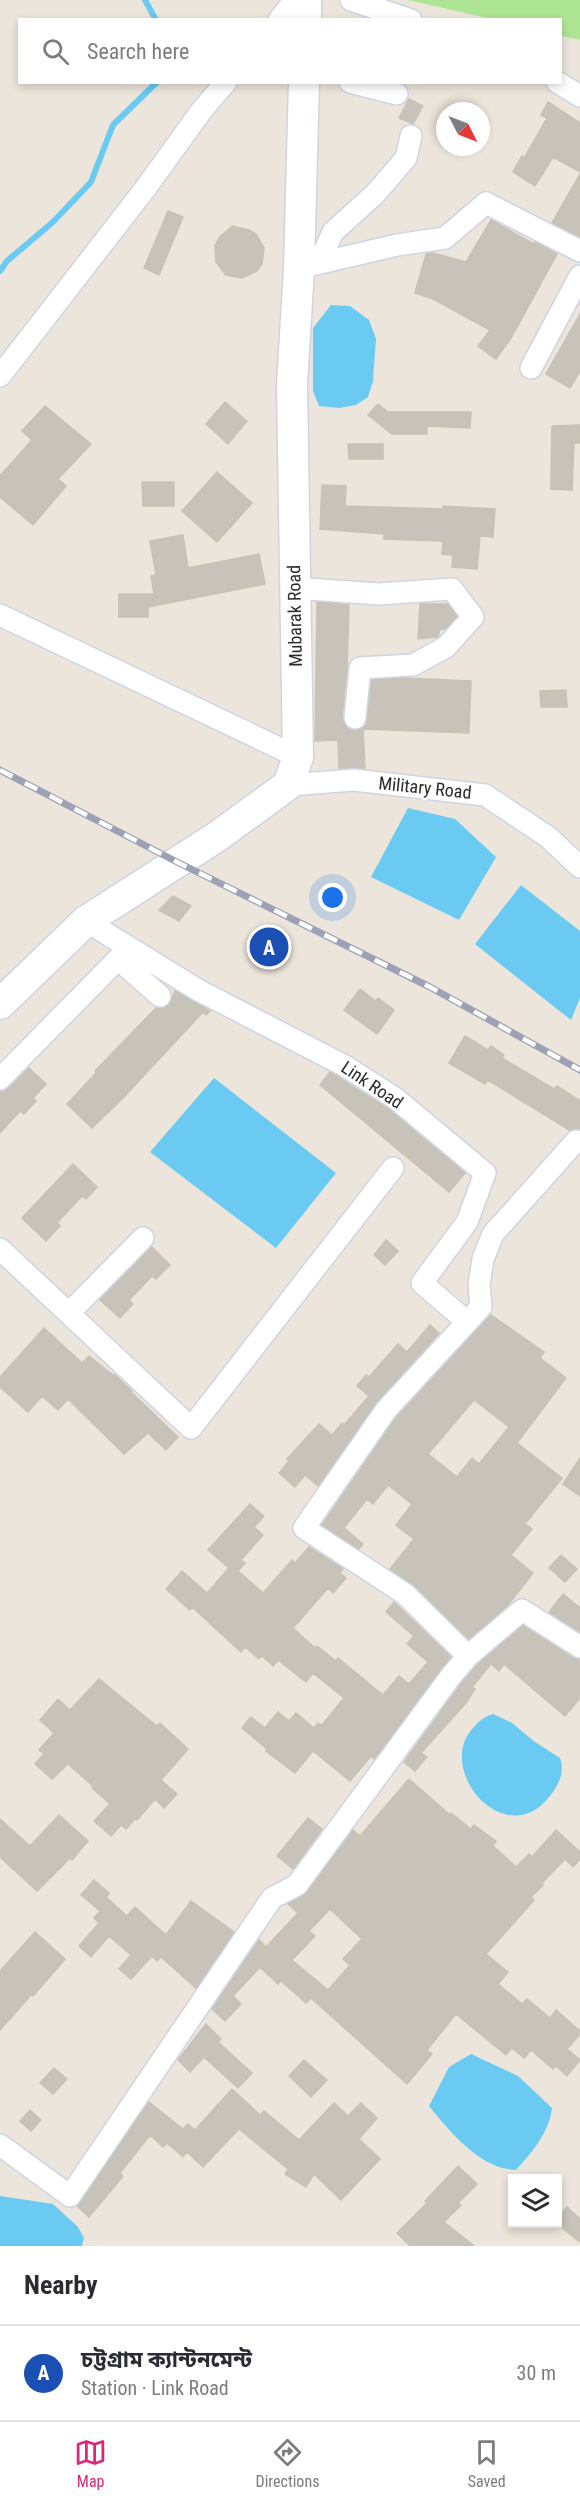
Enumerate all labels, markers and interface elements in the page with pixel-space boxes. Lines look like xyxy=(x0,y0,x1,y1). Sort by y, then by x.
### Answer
search box xyxy=(18,18,562,84)
icon: search xyxy=(39,35,72,68)
text: Search here xyxy=(87,39,189,64)
north arrow xyxy=(436,102,490,156)
street label: Mubarak Road xyxy=(283,565,306,667)
street label: Military Road xyxy=(378,772,473,803)
your location xyxy=(318,883,347,912)
pin: A xyxy=(250,924,288,970)
street label: Link Road xyxy=(337,1056,407,1113)
map controls xyxy=(508,2174,562,2228)
button: layers xyxy=(508,2174,562,2228)
text: Nearby xyxy=(24,2270,98,2300)
text: চট্টগ্রাম ক্যান্টনমেন্ট xyxy=(81,2347,252,2372)
text: A xyxy=(38,2361,49,2385)
text: 30 m xyxy=(517,2361,556,2385)
text: Station · Link Road xyxy=(81,2376,229,2400)
tab: Map xyxy=(74,2436,107,2491)
tab: Directions xyxy=(256,2436,319,2491)
tab: Saved xyxy=(468,2436,506,2491)

